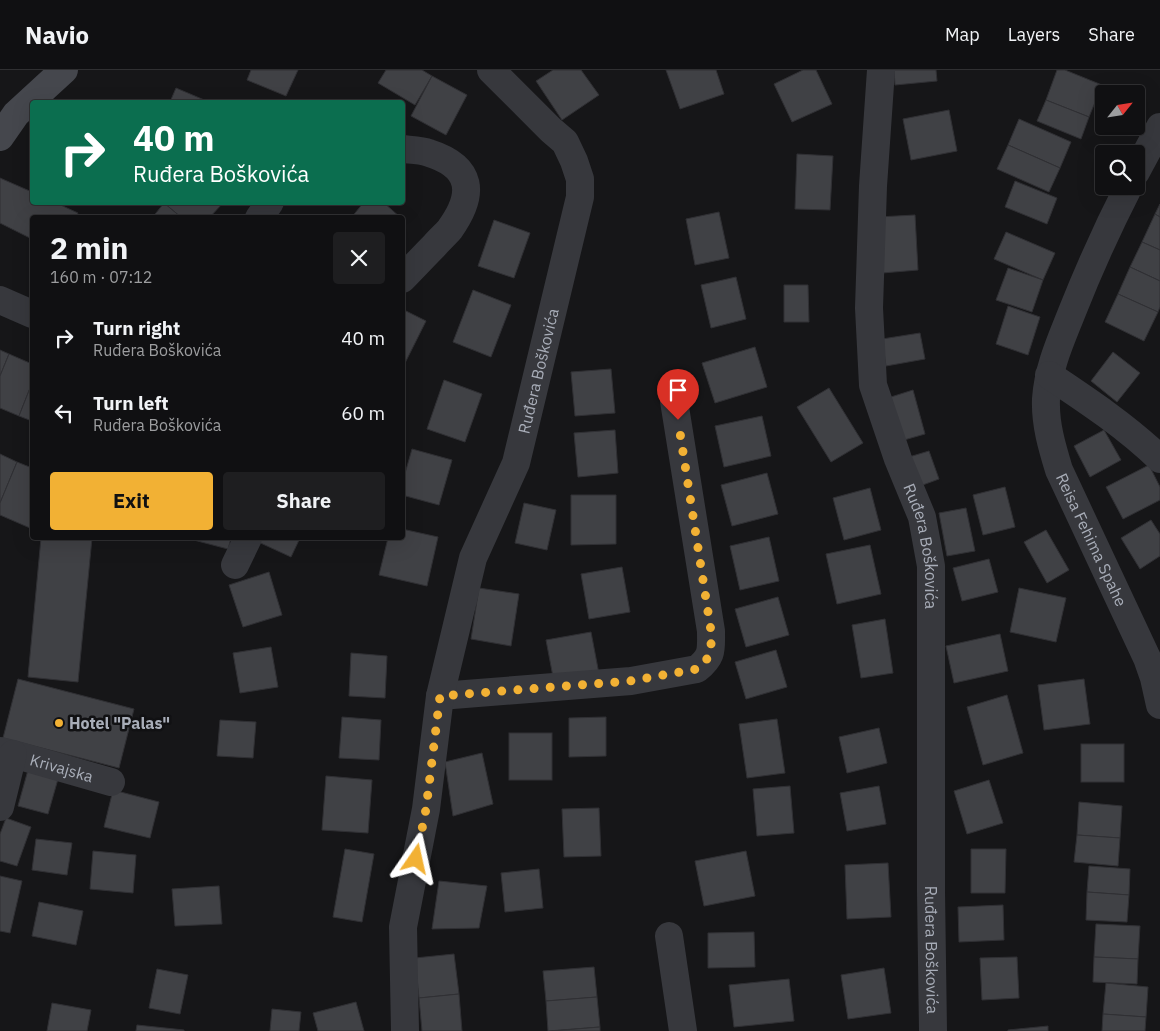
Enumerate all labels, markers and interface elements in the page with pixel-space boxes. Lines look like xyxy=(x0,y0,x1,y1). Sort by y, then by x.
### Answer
text: Navio xyxy=(25,19,89,51)
text: Map xyxy=(945,23,980,46)
text: Layers xyxy=(1008,23,1060,46)
text: Share xyxy=(1088,23,1135,46)
north arrow xyxy=(1095,85,1145,135)
map controls xyxy=(1095,85,1145,195)
text: 40 m xyxy=(133,115,215,161)
icon: right xyxy=(50,120,115,185)
button: search xyxy=(1095,145,1145,195)
text: Ruđera Boškovića xyxy=(133,159,309,188)
text: 2 min xyxy=(50,228,128,267)
button: close xyxy=(333,232,385,284)
text: 160 m · 07:12 xyxy=(50,267,152,287)
street label: Ruđera Boškovića xyxy=(513,306,563,436)
text: Turn right xyxy=(93,316,180,340)
icon: right xyxy=(50,324,78,352)
text: 40 m xyxy=(341,326,385,350)
text: Ruđera Boškovića xyxy=(93,340,221,360)
pin xyxy=(657,369,699,420)
icon: arrive xyxy=(664,376,692,404)
text: Turn left xyxy=(93,391,169,415)
icon: left xyxy=(50,399,78,427)
text: 60 m xyxy=(341,401,385,425)
text: Ruđera Boškovića xyxy=(93,415,221,435)
street label: Reisa Fehima Spahe xyxy=(1052,470,1131,610)
button: Exit xyxy=(50,472,213,530)
button: Share xyxy=(223,472,385,530)
street label: Ruđera Boškovića xyxy=(899,480,941,609)
place label: Hotel "Palas" xyxy=(69,713,170,733)
marker: Hotel "Palas" xyxy=(53,717,65,729)
street label: Krivajska xyxy=(28,749,96,787)
position arrow xyxy=(389,832,441,884)
street label: Ruđera Boškovića xyxy=(921,886,943,1015)

